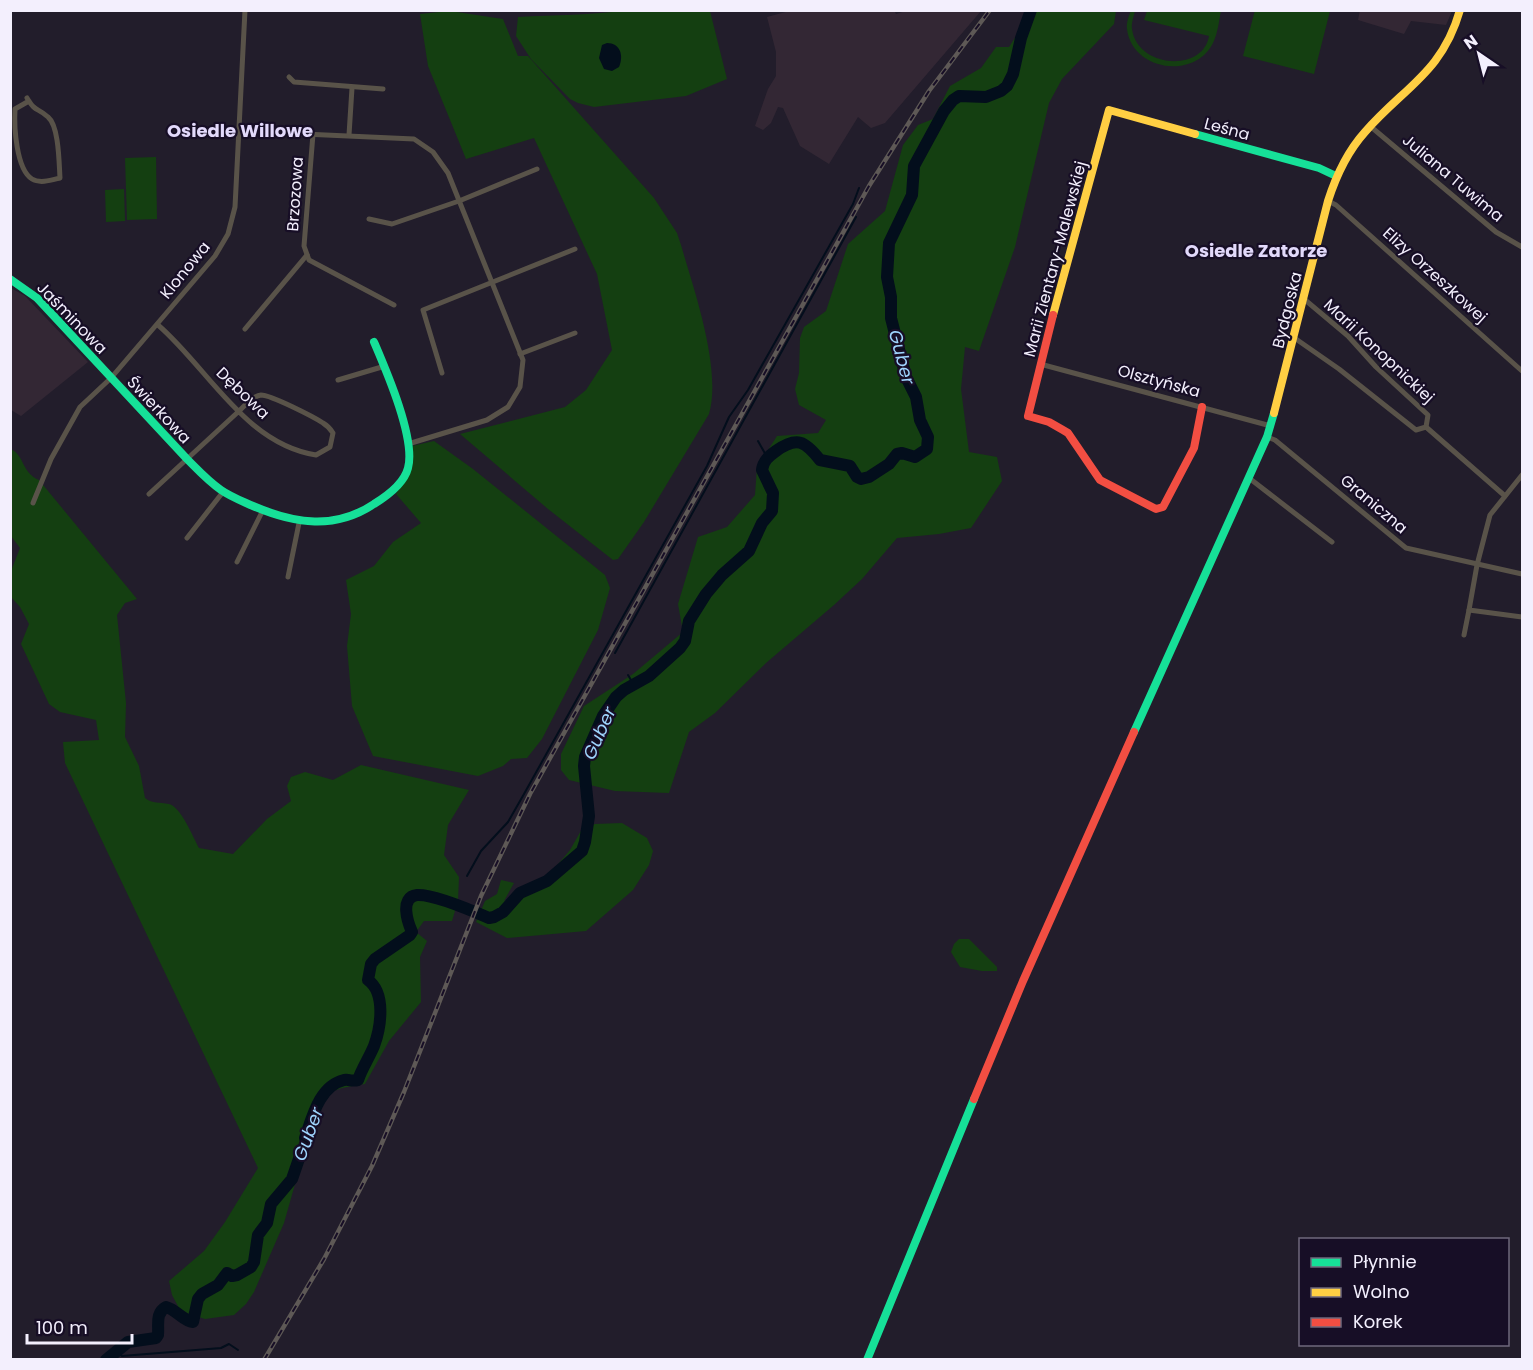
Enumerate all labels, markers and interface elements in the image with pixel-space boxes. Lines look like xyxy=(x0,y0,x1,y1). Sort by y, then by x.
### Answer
north arrow xyxy=(1449,24,1509,84)
text: N xyxy=(1459,29,1482,55)
street label: Leśna xyxy=(1202,112,1252,146)
district label: Osiedle Willowe xyxy=(167,118,313,143)
street label: Juliana Tuwima xyxy=(1397,129,1509,227)
street label: Brzozowa xyxy=(281,156,309,232)
street label: Marii Zientary-Malewskiej xyxy=(1018,159,1092,359)
street label: Elizy Orzeszkowej xyxy=(1378,222,1492,328)
street label: Klonowa xyxy=(155,236,215,304)
district label: Osiedle Zatorze xyxy=(1185,238,1327,263)
street label: Bydgoska xyxy=(1266,269,1308,351)
street label: Jaśminowa xyxy=(32,277,112,359)
street label: Marii Konopnickiej xyxy=(1319,294,1439,408)
water label: Guber xyxy=(883,327,922,388)
street label: Olsztyńska xyxy=(1115,359,1203,403)
street label: Dębowa xyxy=(211,362,275,424)
street label: Świerkowa xyxy=(122,371,196,449)
street label: Graniczna xyxy=(1335,469,1413,539)
water label: Guber xyxy=(576,701,622,763)
water label: Guber xyxy=(287,1102,330,1164)
legend xyxy=(1299,1238,1509,1346)
text: Płynnie xyxy=(1353,1249,1417,1274)
text: Wolno xyxy=(1353,1279,1410,1304)
scale bar xyxy=(27,1307,132,1345)
text: Korek xyxy=(1353,1309,1403,1334)
text: 100 m xyxy=(36,1315,88,1340)

